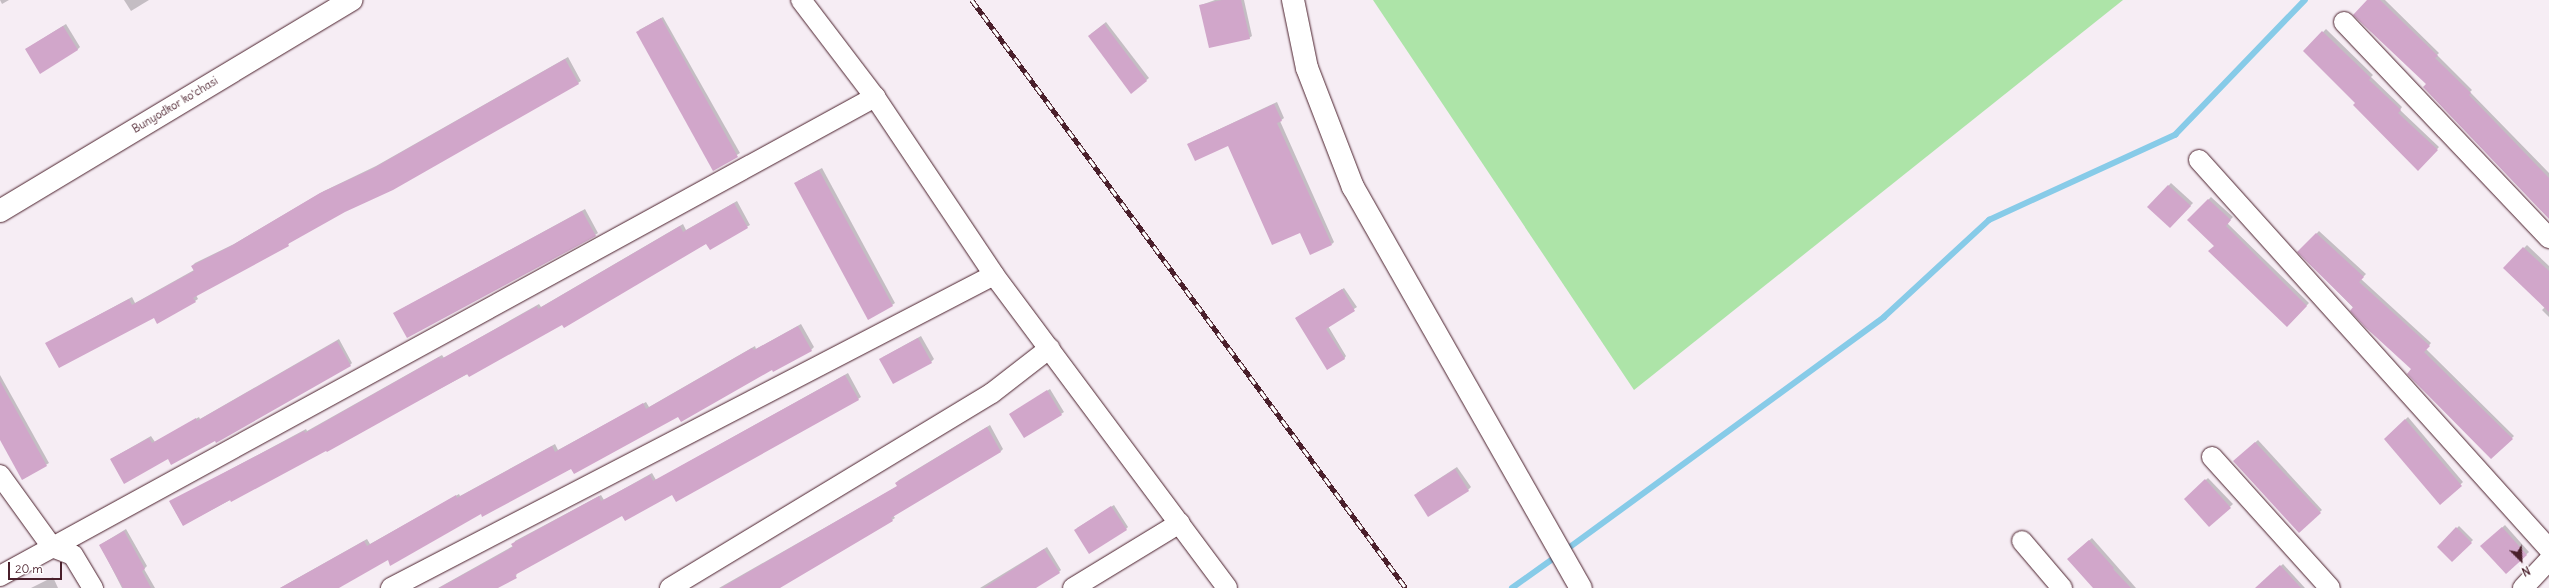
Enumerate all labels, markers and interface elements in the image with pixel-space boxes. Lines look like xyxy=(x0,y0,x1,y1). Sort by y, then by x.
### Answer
street label: Bunyodkor koʻchasi xyxy=(130,74,220,136)
north arrow xyxy=(2501,540,2541,580)
scale bar xyxy=(10,554,64,580)
text: 20 m xyxy=(15,561,43,576)
text: N xyxy=(2520,563,2532,579)

